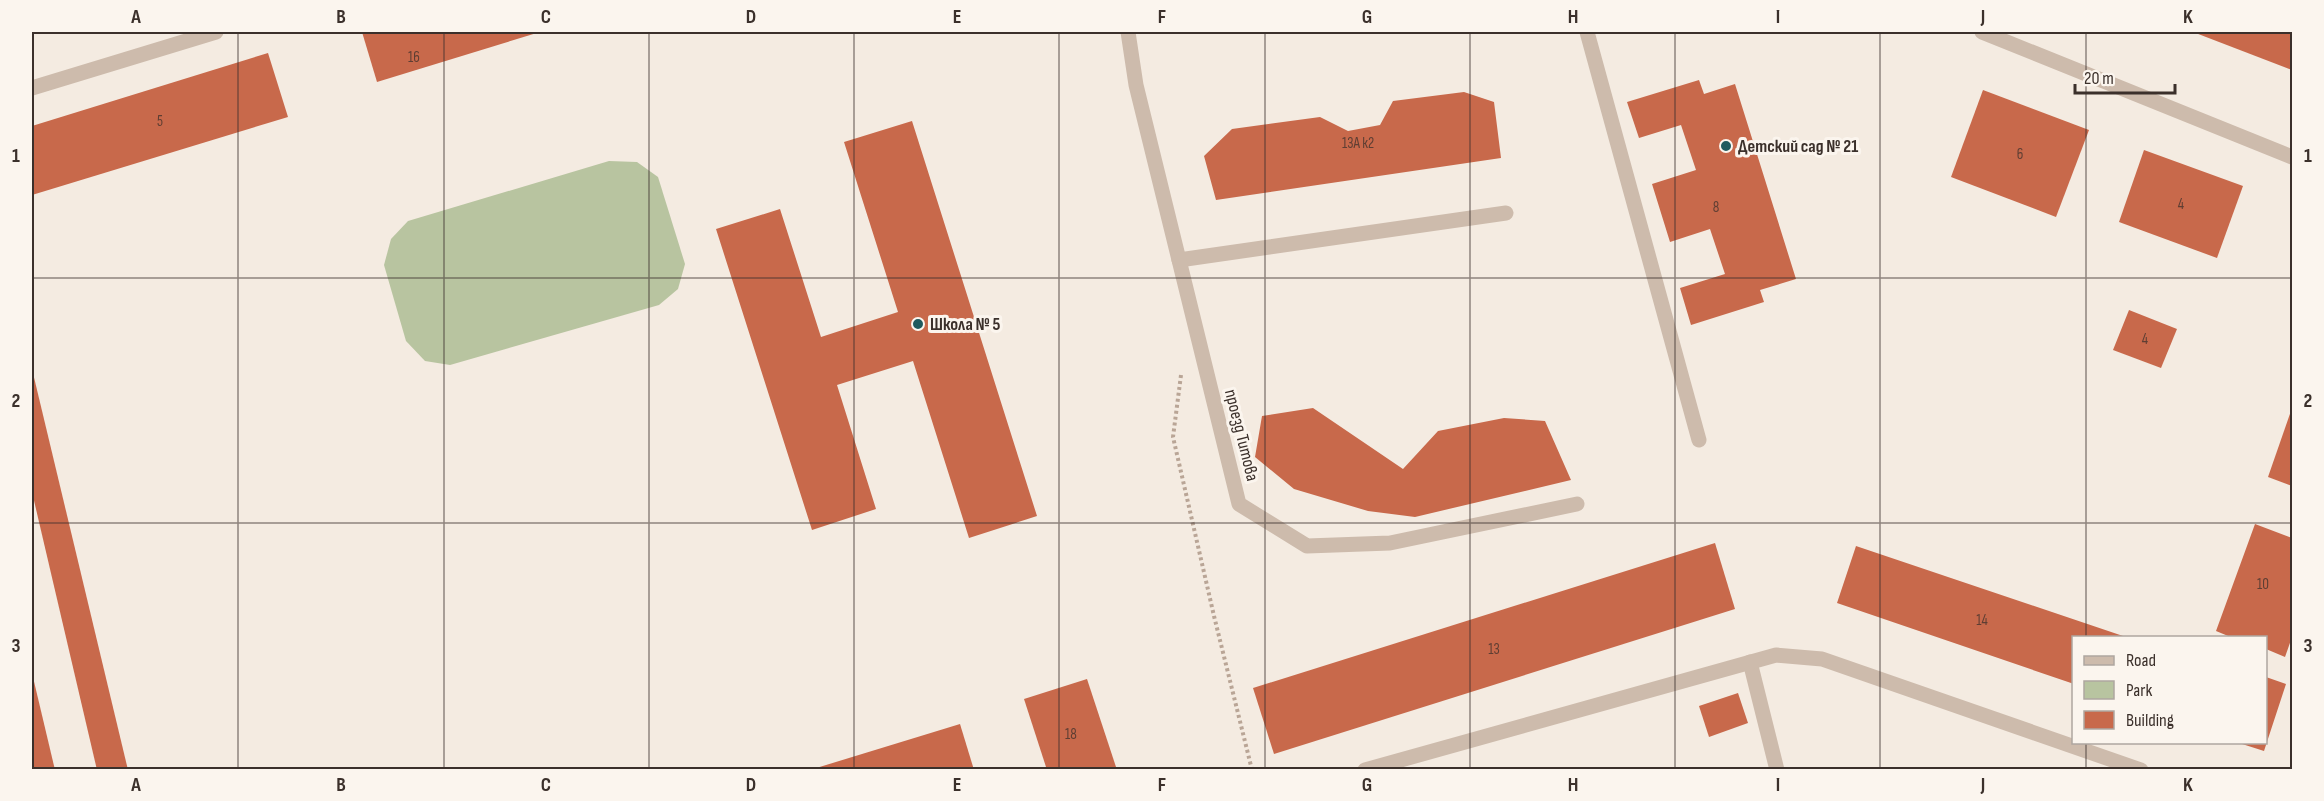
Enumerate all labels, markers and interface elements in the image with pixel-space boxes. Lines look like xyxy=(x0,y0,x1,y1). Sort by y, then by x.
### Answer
text: A xyxy=(130,5,141,29)
text: B xyxy=(336,5,346,29)
text: C xyxy=(541,5,551,29)
text: D xyxy=(746,5,756,29)
text: E xyxy=(953,5,961,29)
text: F xyxy=(1158,5,1166,29)
text: G xyxy=(1362,5,1372,29)
text: H xyxy=(1568,5,1578,29)
text: I xyxy=(1776,5,1780,29)
text: J xyxy=(1980,5,1985,29)
text: K xyxy=(2183,5,2193,29)
house number: 16 xyxy=(408,48,420,67)
scale bar xyxy=(2075,57,2176,95)
text: 20 m xyxy=(2084,68,2114,89)
house number: 5 xyxy=(157,112,163,131)
house number: 13А к2 xyxy=(1342,134,1374,153)
place label: Детский сад № 21 xyxy=(1738,136,1858,157)
marker: Детский сад № 21 xyxy=(1719,139,1733,153)
text: 1 xyxy=(12,144,20,168)
text: 1 xyxy=(2304,144,2312,168)
house number: 6 xyxy=(2017,145,2023,164)
house number: 4 xyxy=(2178,195,2184,214)
house number: 8 xyxy=(1713,198,1719,217)
place label: Школа № 5 xyxy=(930,314,1001,335)
marker: Школа № 5 xyxy=(911,317,925,331)
house number: 4 xyxy=(2142,330,2148,349)
street label: проезд Титова xyxy=(1220,387,1263,483)
text: 2 xyxy=(12,389,20,413)
text: 2 xyxy=(2304,389,2312,413)
house number: 10 xyxy=(2257,575,2269,594)
house number: 14 xyxy=(1976,611,1988,630)
text: 3 xyxy=(12,634,21,658)
text: 3 xyxy=(2304,634,2313,658)
legend xyxy=(2072,636,2267,744)
house number: 13 xyxy=(1488,640,1500,659)
text: Road xyxy=(2126,650,2156,671)
text: Park xyxy=(2126,680,2152,701)
text: Building xyxy=(2126,710,2174,731)
house number: 18 xyxy=(1065,725,1077,744)
text: A xyxy=(130,773,141,797)
text: B xyxy=(336,773,346,797)
text: C xyxy=(541,773,551,797)
text: D xyxy=(746,773,756,797)
text: E xyxy=(953,773,961,797)
text: F xyxy=(1158,773,1166,797)
text: G xyxy=(1362,773,1372,797)
text: H xyxy=(1568,773,1578,797)
text: I xyxy=(1776,773,1780,797)
text: J xyxy=(1980,773,1985,797)
text: K xyxy=(2183,773,2193,797)

